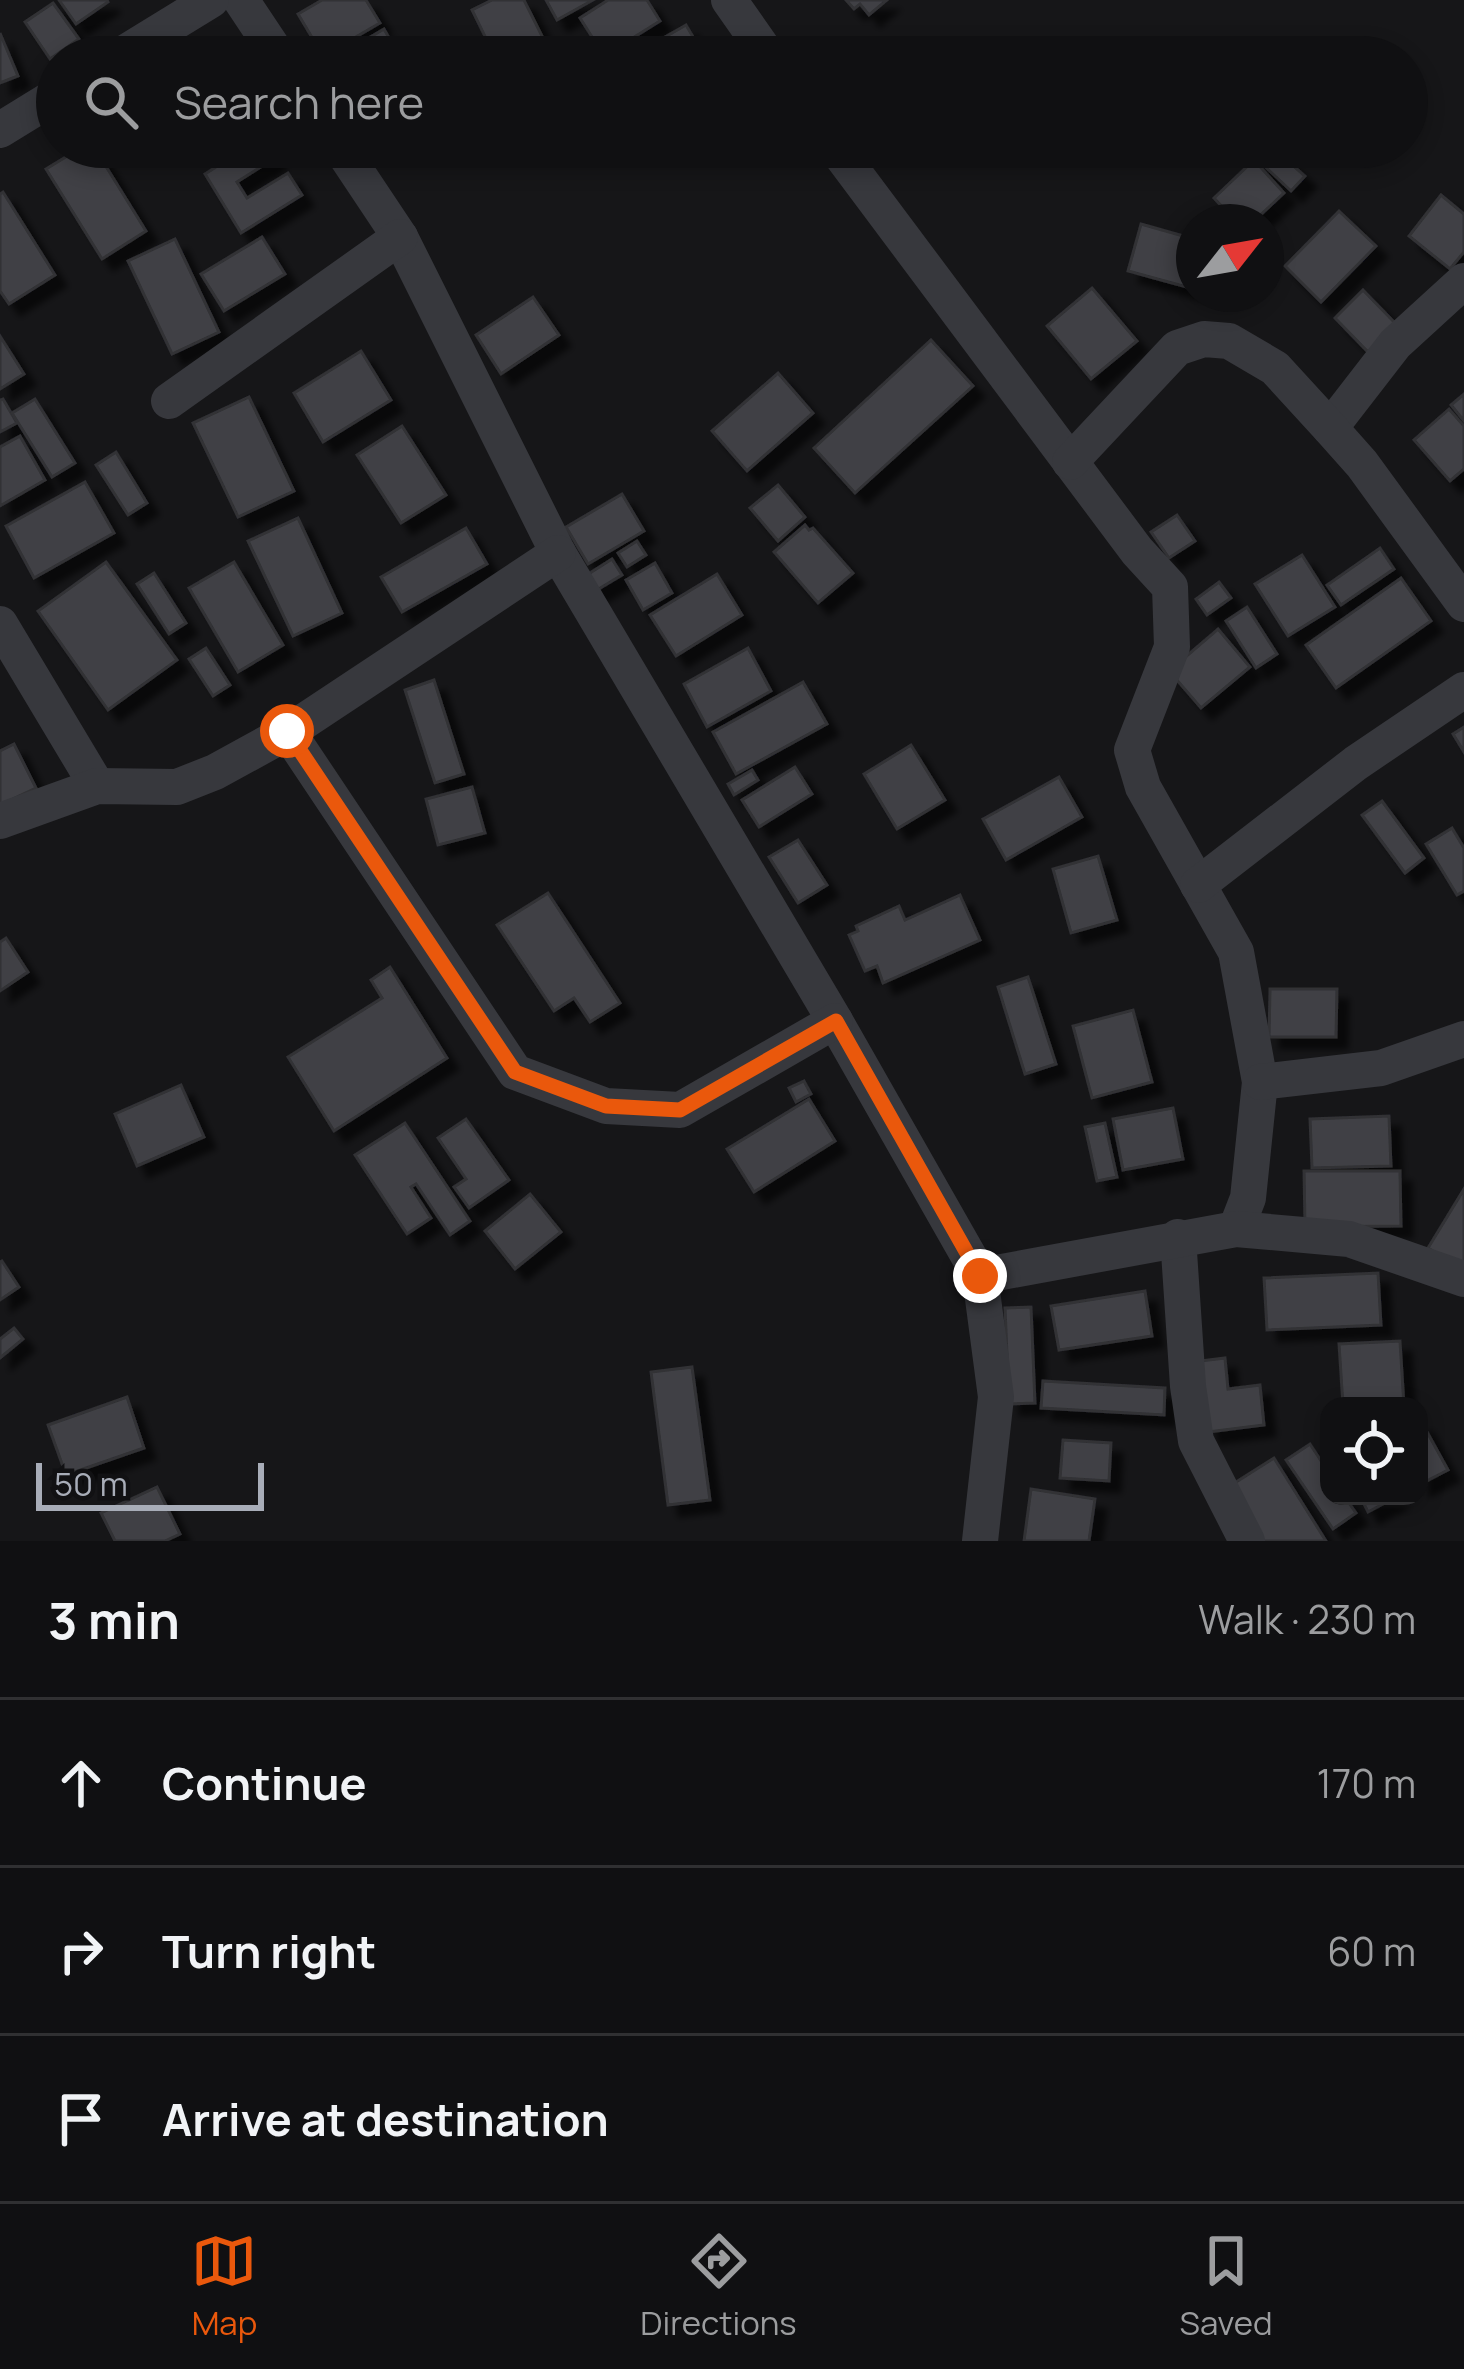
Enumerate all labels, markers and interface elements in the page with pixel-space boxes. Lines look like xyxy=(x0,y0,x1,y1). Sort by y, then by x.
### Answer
search box xyxy=(36,36,1428,168)
icon: search xyxy=(78,69,144,135)
text: Search here xyxy=(174,71,424,133)
north arrow xyxy=(1176,204,1284,312)
route start xyxy=(260,704,314,758)
route end xyxy=(953,1249,1007,1303)
map controls xyxy=(1320,1397,1428,1505)
button: locate xyxy=(1320,1397,1428,1505)
scale bar xyxy=(36,1457,264,1510)
text: 50 m xyxy=(54,1461,128,1506)
text: 3 min xyxy=(48,1585,180,1654)
text: Walk · 230 m xyxy=(1198,1592,1416,1646)
icon: ahead xyxy=(48,1750,114,1816)
text: Continue xyxy=(162,1752,367,1814)
text: 170 m xyxy=(1317,1756,1416,1810)
icon: right xyxy=(48,1918,114,1984)
text: Turn right xyxy=(162,1920,376,1982)
text: 60 m xyxy=(1327,1924,1416,1978)
icon: arrive xyxy=(48,2086,114,2152)
text: Arrive at destination xyxy=(162,2088,609,2150)
tab: Map xyxy=(191,2228,257,2345)
tab: Directions xyxy=(640,2228,797,2345)
tab: Saved xyxy=(1180,2228,1273,2345)

